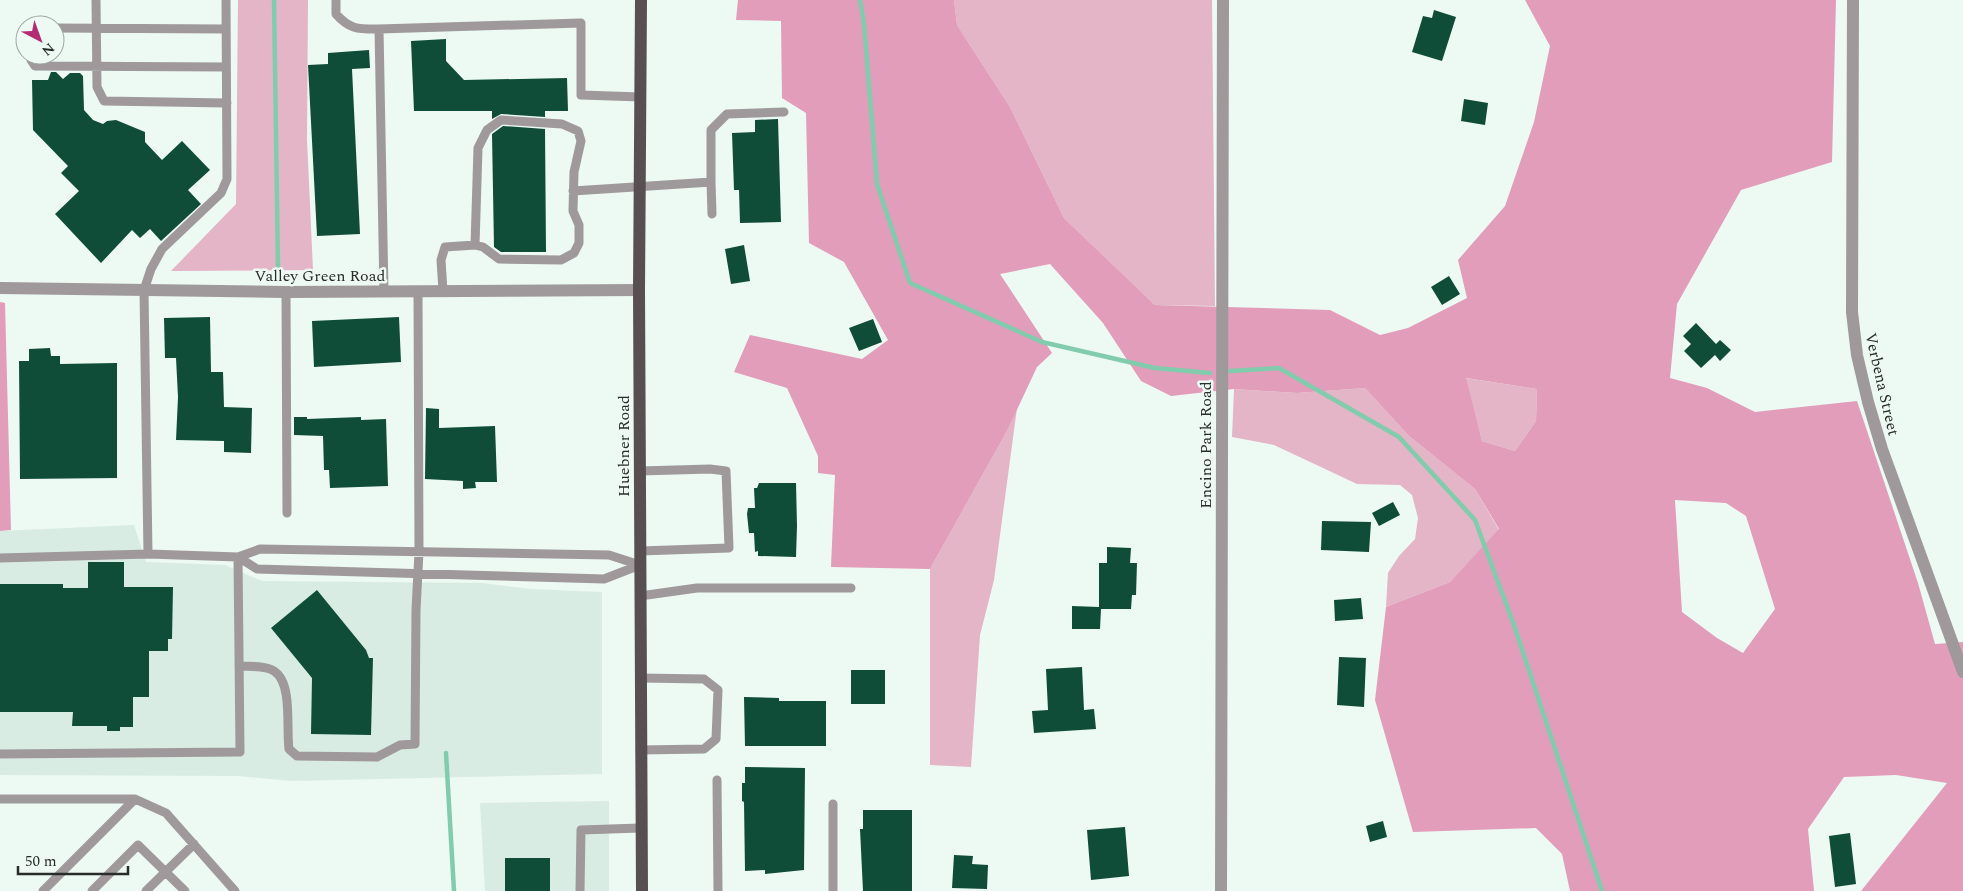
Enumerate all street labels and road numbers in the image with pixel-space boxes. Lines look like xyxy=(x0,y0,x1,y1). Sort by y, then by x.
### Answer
street label: Valley Green Road xyxy=(254,264,386,288)
street label: Verbena Street xyxy=(1859,330,1906,438)
street label: Encino Park Road xyxy=(1194,381,1218,509)
street label: Huebner Road xyxy=(612,395,636,497)

